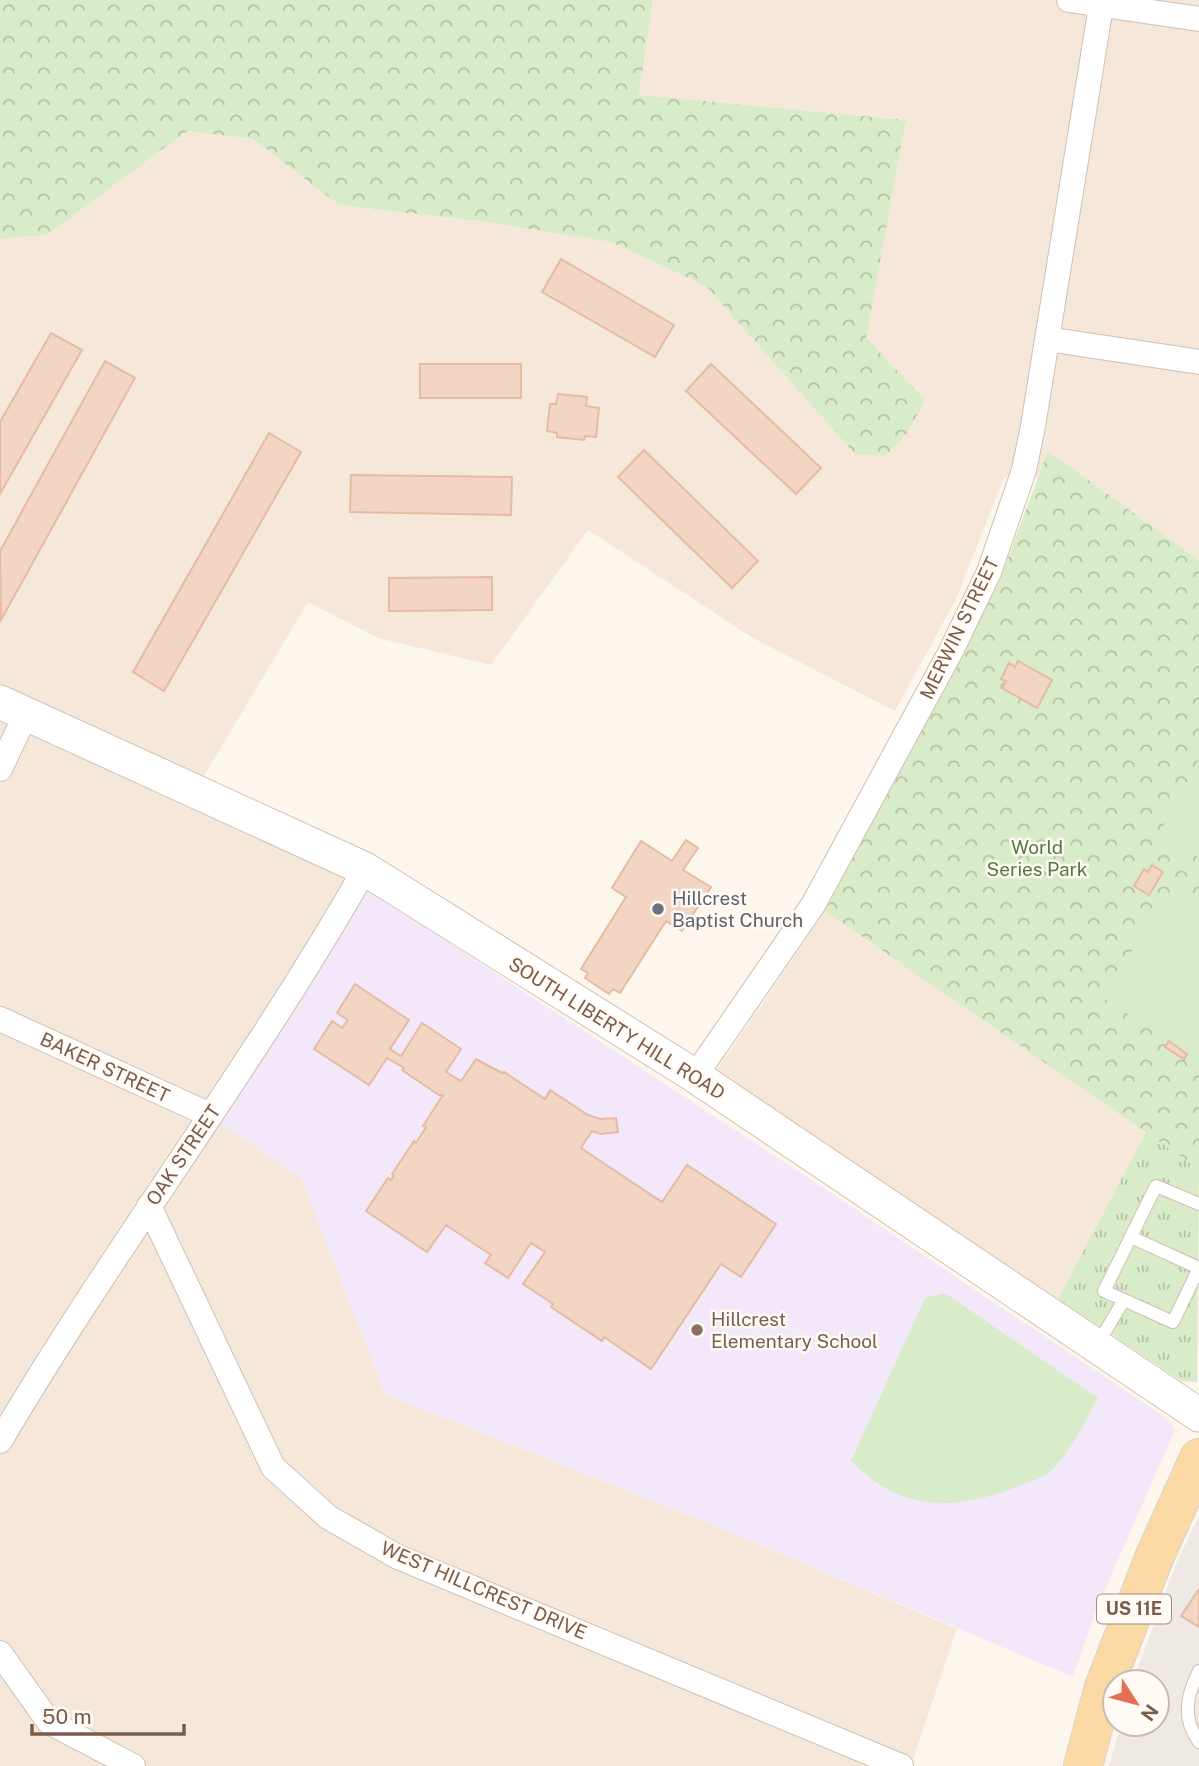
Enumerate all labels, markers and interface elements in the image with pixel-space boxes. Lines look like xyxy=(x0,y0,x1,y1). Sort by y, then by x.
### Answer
street label: MERWIN STREET xyxy=(915,553,1003,703)
park label: World Series Park xyxy=(986,836,1088,880)
place label: Hillcrest Baptist Church xyxy=(672,887,803,931)
marker: Hillcrest Baptist Church xyxy=(650,901,666,917)
street label: SOUTH LIBERTY HILL ROAD xyxy=(505,952,729,1104)
street label: BAKER STREET xyxy=(37,1027,173,1107)
street label: OAK STREET xyxy=(141,1101,225,1209)
place label: Hillcrest Elementary School xyxy=(711,1308,878,1352)
marker: Hillcrest Elementary School xyxy=(689,1322,705,1338)
street label: WEST HILLCREST DRIVE xyxy=(378,1537,590,1643)
road number: US 11E xyxy=(1097,1594,1171,1624)
north arrow xyxy=(1101,1668,1171,1738)
scale bar xyxy=(32,1692,184,1736)
text: N xyxy=(1136,1701,1163,1725)
text: 50 m xyxy=(42,1704,92,1729)

